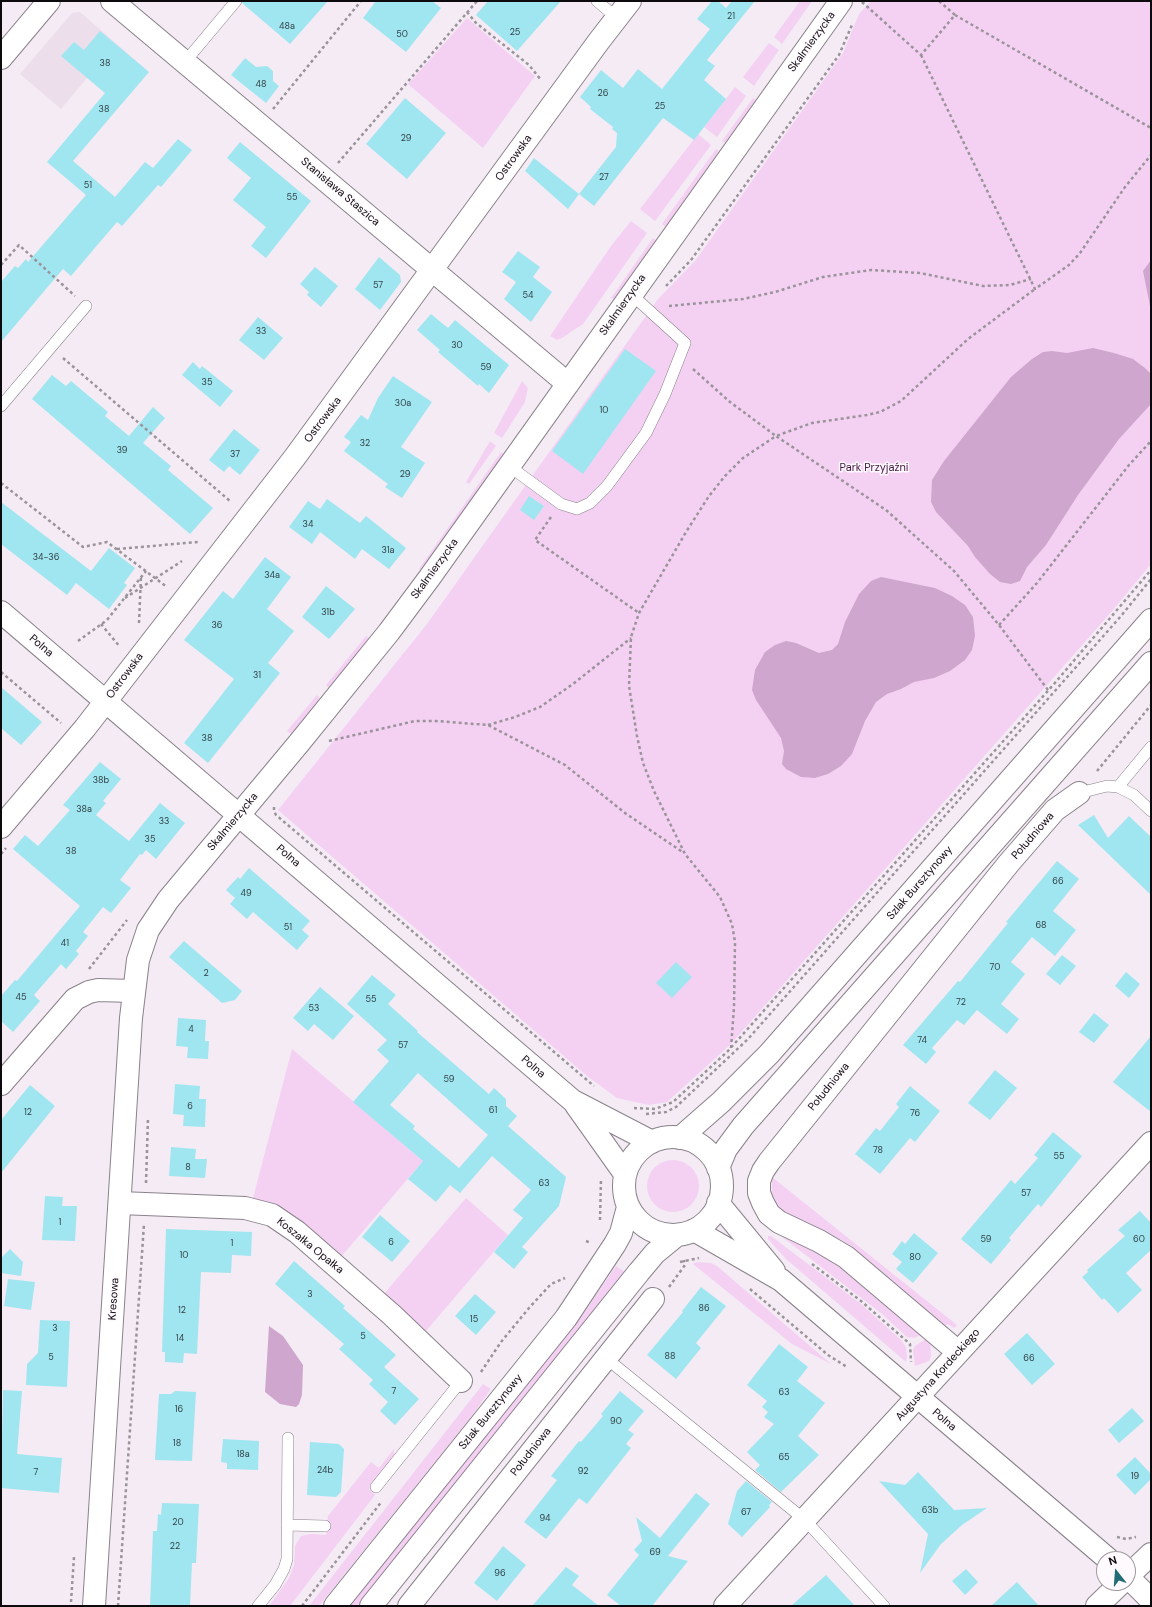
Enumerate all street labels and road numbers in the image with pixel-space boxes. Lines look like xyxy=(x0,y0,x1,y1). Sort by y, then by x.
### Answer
street label: Skalmierzycka xyxy=(786,9,838,75)
street label: Ostrowska xyxy=(493,132,535,184)
street label: Stanisława Staszica xyxy=(298,155,382,229)
street label: Skalmierzycka xyxy=(597,272,649,338)
street label: Ostrowska xyxy=(302,395,344,445)
street label: Skalmierzycka xyxy=(409,536,461,602)
street label: Polna xyxy=(26,632,56,660)
street label: Ostrowska xyxy=(104,651,146,701)
street label: Skalmierzycka xyxy=(205,790,261,854)
street label: Południowa xyxy=(1009,810,1057,862)
street label: Polna xyxy=(273,842,303,870)
street label: Szlak Bursztynowy xyxy=(884,843,956,923)
street label: Polna xyxy=(518,1053,548,1081)
street label: Południowa xyxy=(806,1060,852,1114)
street label: Koszałka Opałka xyxy=(274,1215,346,1277)
street label: Kresowa xyxy=(106,1277,122,1321)
street label: Augustyna Kordeckiego xyxy=(893,1326,983,1424)
street label: Szlak Bursztynowy xyxy=(456,1372,526,1452)
street label: Polna xyxy=(929,1406,959,1434)
street label: Południowa xyxy=(508,1425,554,1479)

